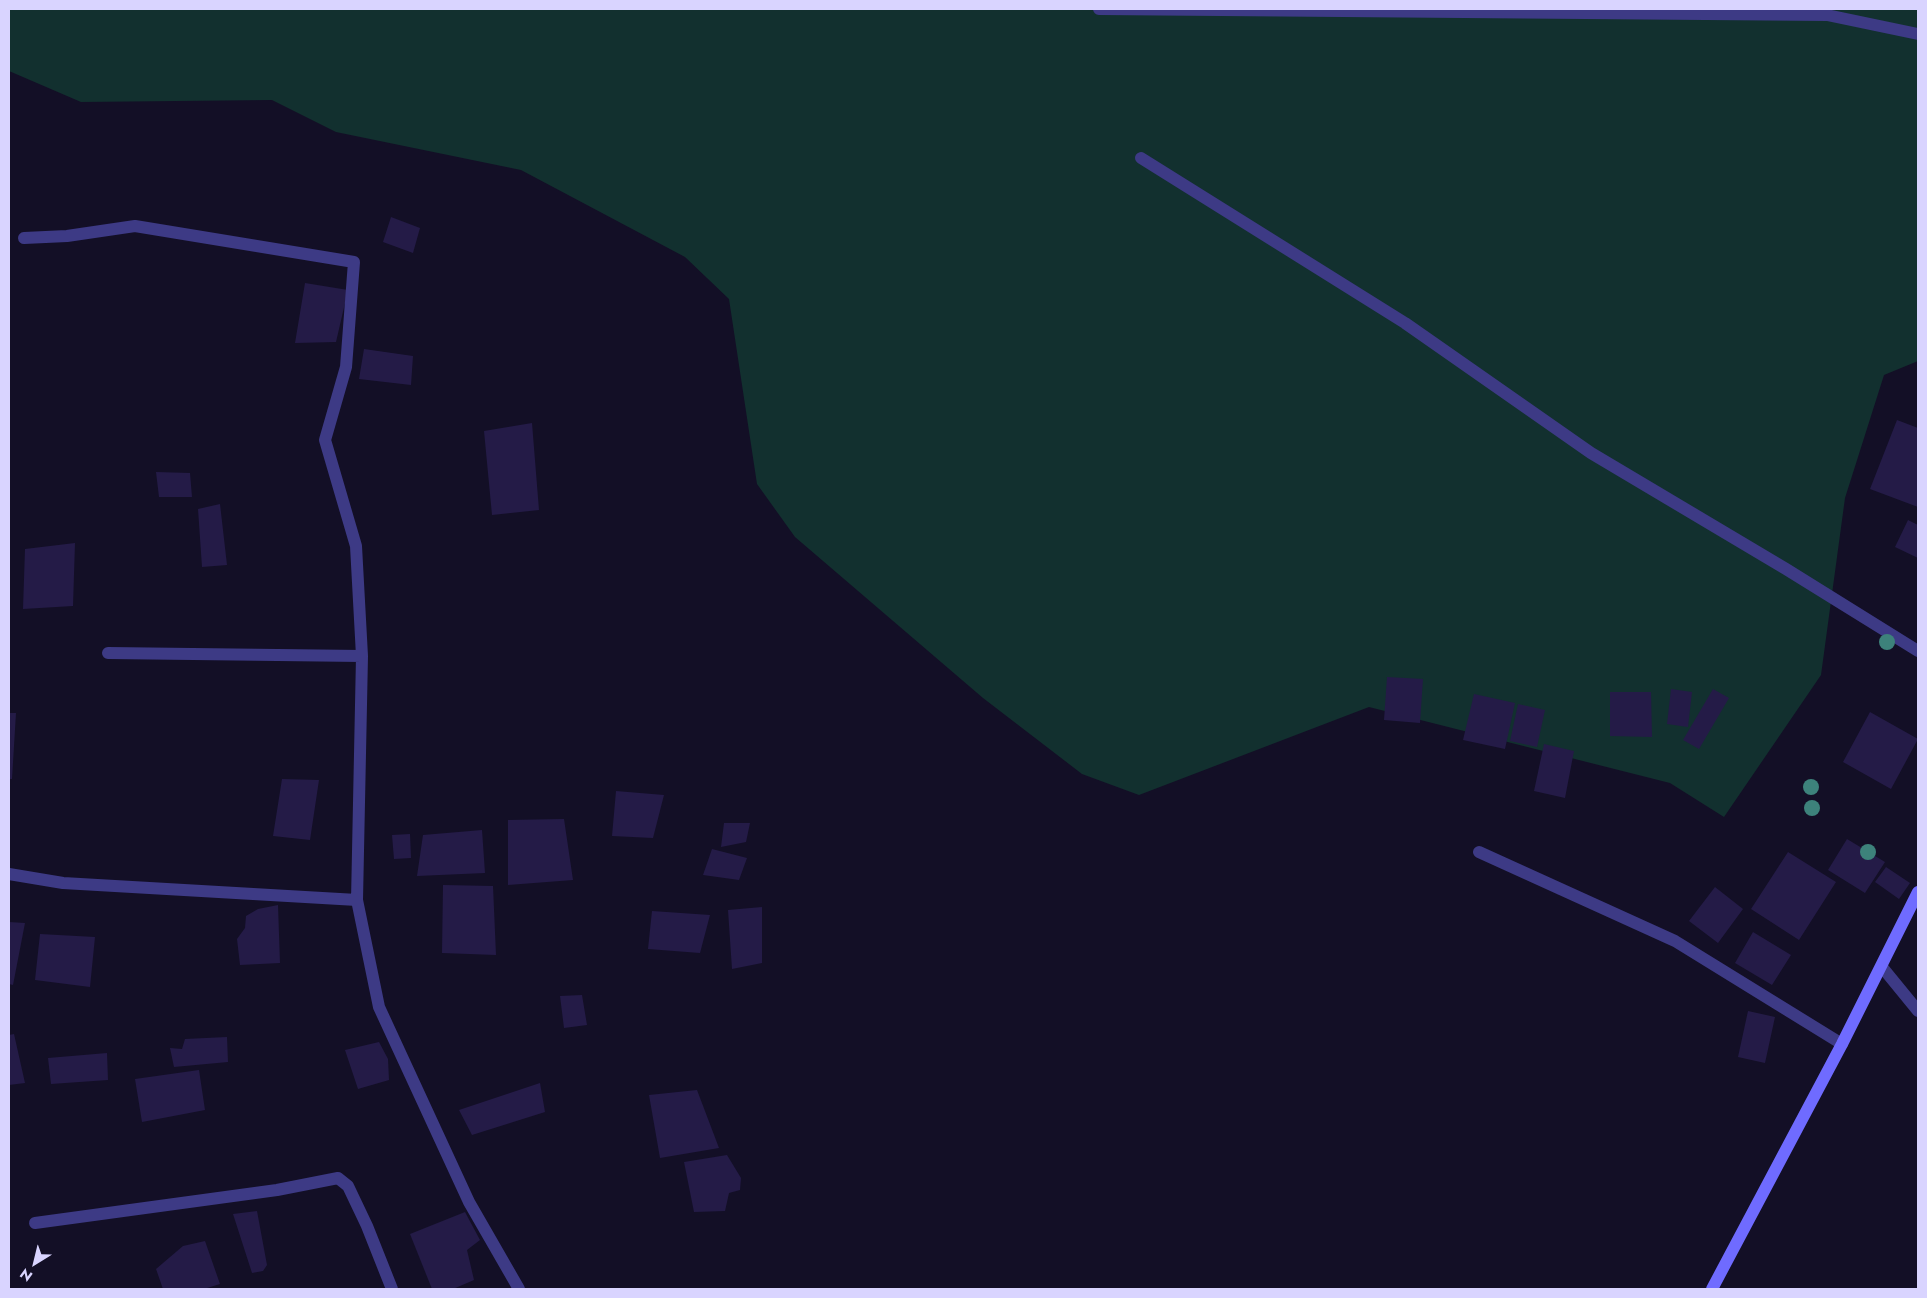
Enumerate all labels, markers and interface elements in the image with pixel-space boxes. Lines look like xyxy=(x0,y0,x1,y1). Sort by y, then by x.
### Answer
north arrow xyxy=(10,1238,60,1288)
text: N xyxy=(16,1264,37,1286)

